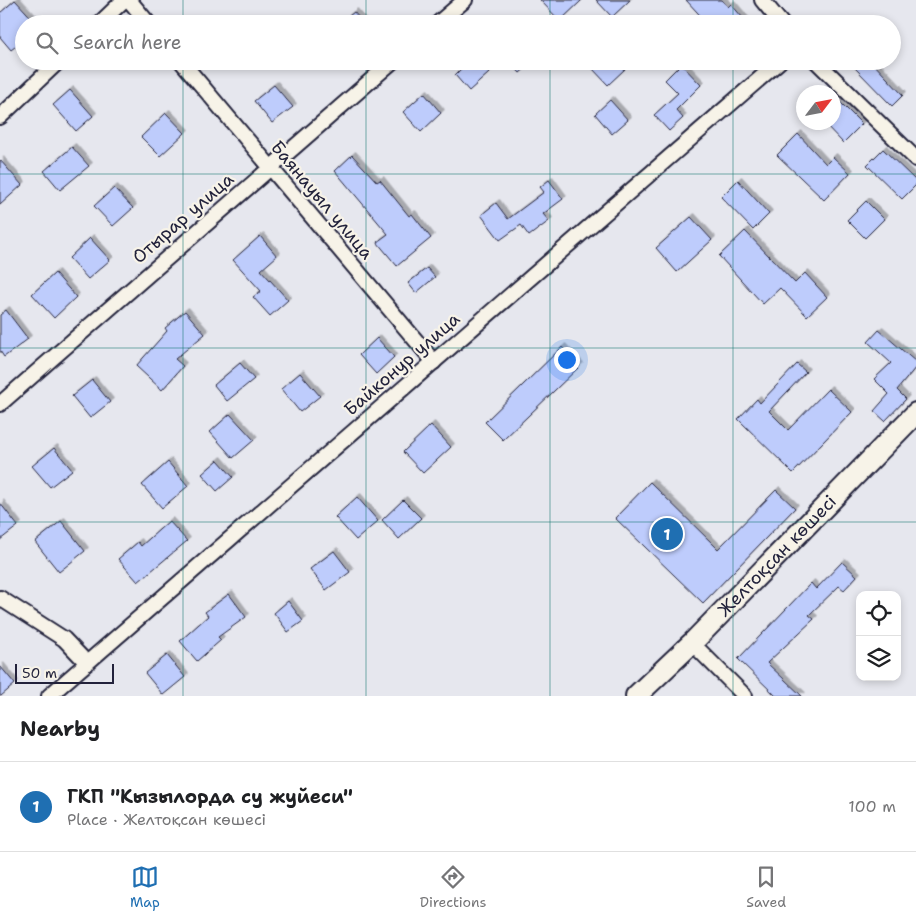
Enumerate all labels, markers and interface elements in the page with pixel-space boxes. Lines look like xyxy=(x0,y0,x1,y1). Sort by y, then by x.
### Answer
search box xyxy=(15,15,901,70)
icon: search xyxy=(33,29,61,57)
text: Search here xyxy=(73,30,182,55)
north arrow xyxy=(796,85,841,130)
street label: Баянауыл улица xyxy=(265,136,379,264)
street label: Отырар улица xyxy=(127,167,239,269)
street label: Байконур улица xyxy=(339,307,465,421)
your location xyxy=(554,347,580,373)
street label: Желтоқсан көшесі xyxy=(712,490,842,622)
pin: 1 xyxy=(651,515,683,553)
map controls xyxy=(856,591,901,681)
button: locate xyxy=(856,591,901,636)
button: layers xyxy=(856,636,901,681)
scale bar xyxy=(15,661,114,684)
text: 50 m xyxy=(22,664,57,682)
text: Nearby xyxy=(20,715,100,743)
text: ГКП "Кызылорда су жуйеси" xyxy=(67,784,353,809)
text: 1 xyxy=(32,796,40,817)
text: 100 m xyxy=(848,796,896,817)
text: Place · Желтоқсан көшесі xyxy=(67,809,266,830)
tab: Map xyxy=(130,863,160,911)
tab: Directions xyxy=(420,863,486,911)
tab: Saved xyxy=(746,863,786,911)

